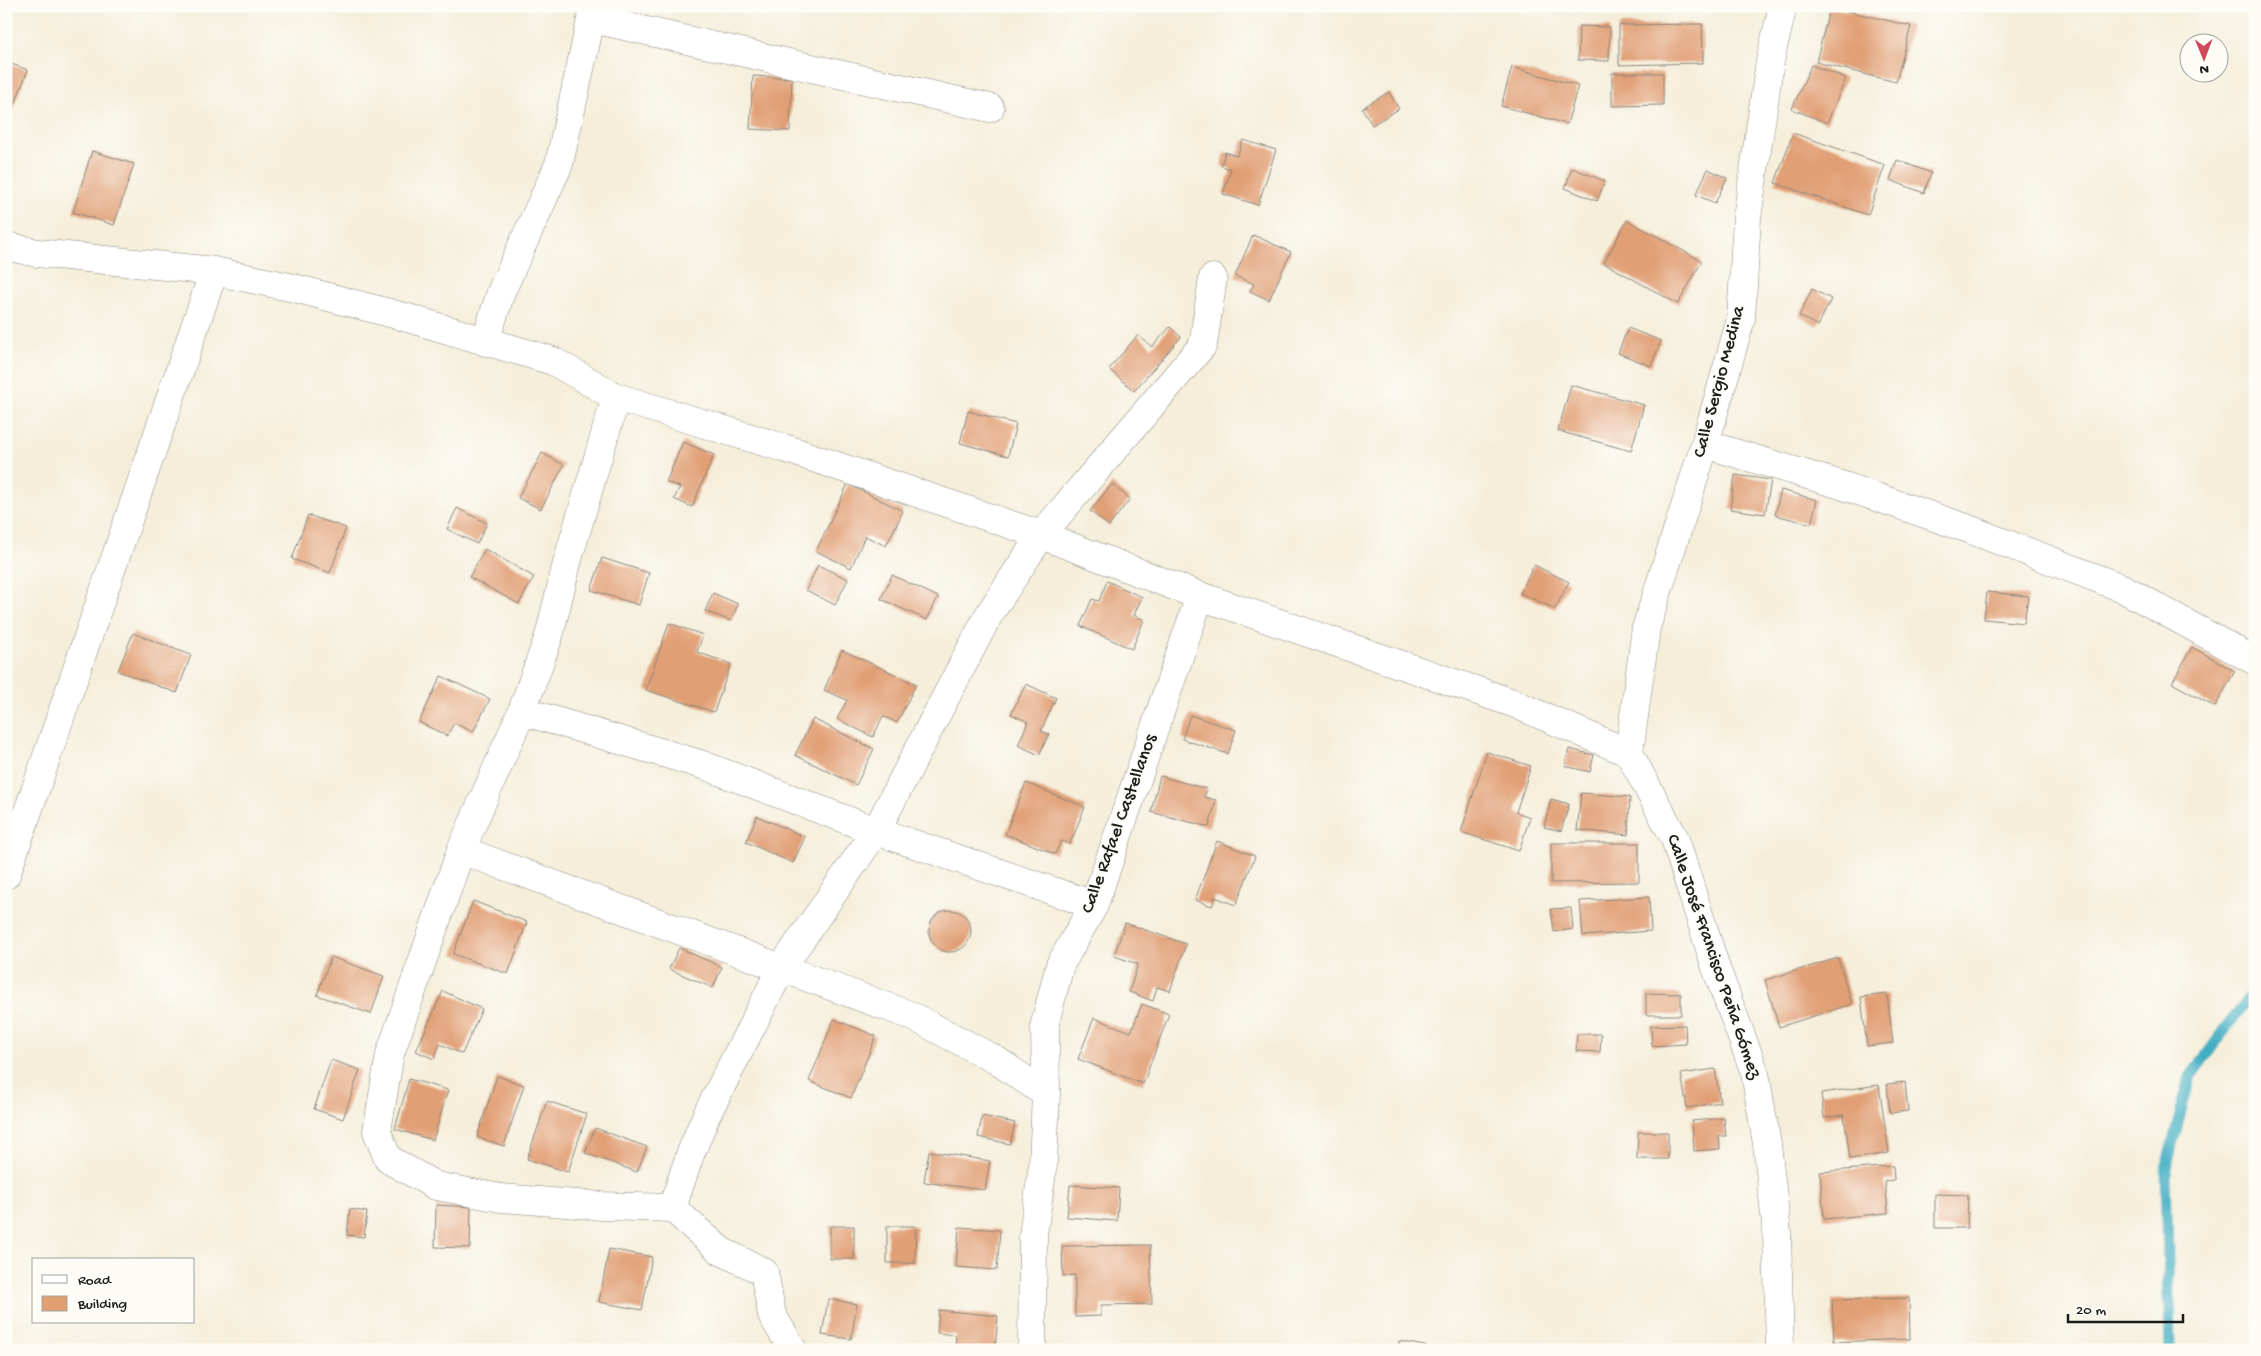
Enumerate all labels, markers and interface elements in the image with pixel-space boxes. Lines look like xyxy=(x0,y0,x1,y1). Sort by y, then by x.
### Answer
north arrow xyxy=(2178,32,2228,82)
text: N xyxy=(2199,60,2209,77)
street label: Calle Sergio Medina xyxy=(1689,302,1752,460)
street label: Calle Rafael Castellanos xyxy=(1077,730,1163,917)
street label: Calle José Francisco Peña Gómez xyxy=(1660,832,1766,1083)
legend xyxy=(32,1258,195,1324)
text: Road xyxy=(78,1272,112,1290)
scale bar xyxy=(2068,1291,2184,1323)
text: Building xyxy=(77,1296,127,1314)
text: 20 m xyxy=(2076,1302,2106,1320)

